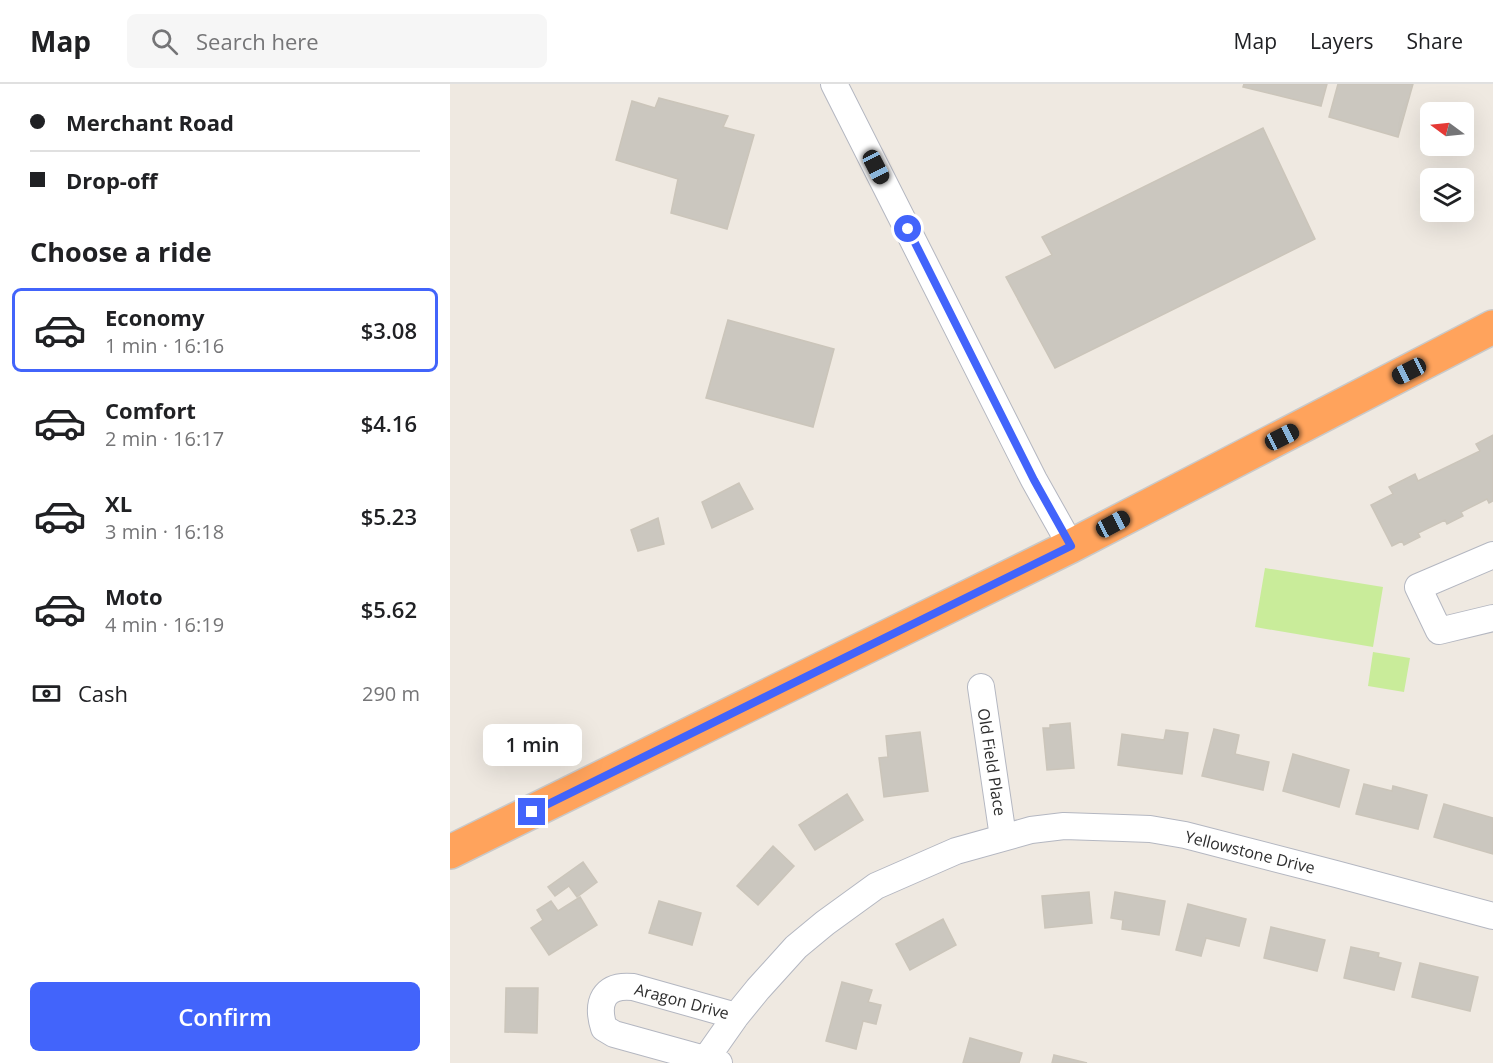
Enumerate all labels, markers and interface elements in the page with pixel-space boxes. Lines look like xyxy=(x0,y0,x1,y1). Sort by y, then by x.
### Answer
search box xyxy=(127,14,547,68)
text: Map xyxy=(30,22,91,60)
icon: search xyxy=(148,25,181,58)
text: Search here xyxy=(196,26,319,56)
text: Map xyxy=(1234,27,1277,55)
text: Layers xyxy=(1310,27,1374,55)
text: Share xyxy=(1407,27,1463,55)
north arrow xyxy=(1420,102,1474,156)
map controls xyxy=(1420,102,1474,222)
text: Merchant Road xyxy=(66,107,234,137)
car xyxy=(860,147,892,187)
text: Drop-off xyxy=(66,165,158,195)
button: layers xyxy=(1420,168,1474,222)
route start xyxy=(894,215,921,242)
text: Choose a ride xyxy=(30,233,212,270)
text: Economy xyxy=(105,302,204,332)
icon: car xyxy=(33,303,87,357)
text: $3.08 xyxy=(361,315,417,345)
text: 1 min · 16:16 xyxy=(105,332,224,359)
car xyxy=(1389,355,1429,387)
text: Comfort xyxy=(105,395,196,425)
icon: car xyxy=(33,396,87,450)
text: $4.16 xyxy=(361,408,417,438)
car xyxy=(1262,421,1302,453)
text: 2 min · 16:17 xyxy=(105,425,224,452)
text: XL xyxy=(105,488,132,518)
icon: car xyxy=(33,489,87,543)
text: $5.23 xyxy=(361,501,417,531)
car xyxy=(1093,508,1133,540)
text: 3 min · 16:18 xyxy=(105,518,224,545)
text: Moto xyxy=(105,581,163,611)
icon: car xyxy=(33,582,87,636)
text: $5.62 xyxy=(361,594,417,624)
text: 4 min · 16:19 xyxy=(105,611,224,638)
icon: cash xyxy=(30,677,63,710)
text: Cash xyxy=(78,678,128,708)
text: 290 m xyxy=(362,680,420,707)
street label: Old Field Place xyxy=(973,706,1011,818)
callout: 1 min xyxy=(482,725,582,767)
text: 1 min xyxy=(506,731,560,758)
route end xyxy=(518,798,545,825)
street label: Yellowstone Drive xyxy=(1183,825,1317,879)
street label: Aragon Drive xyxy=(632,978,732,1024)
button: Confirm xyxy=(30,982,420,1051)

